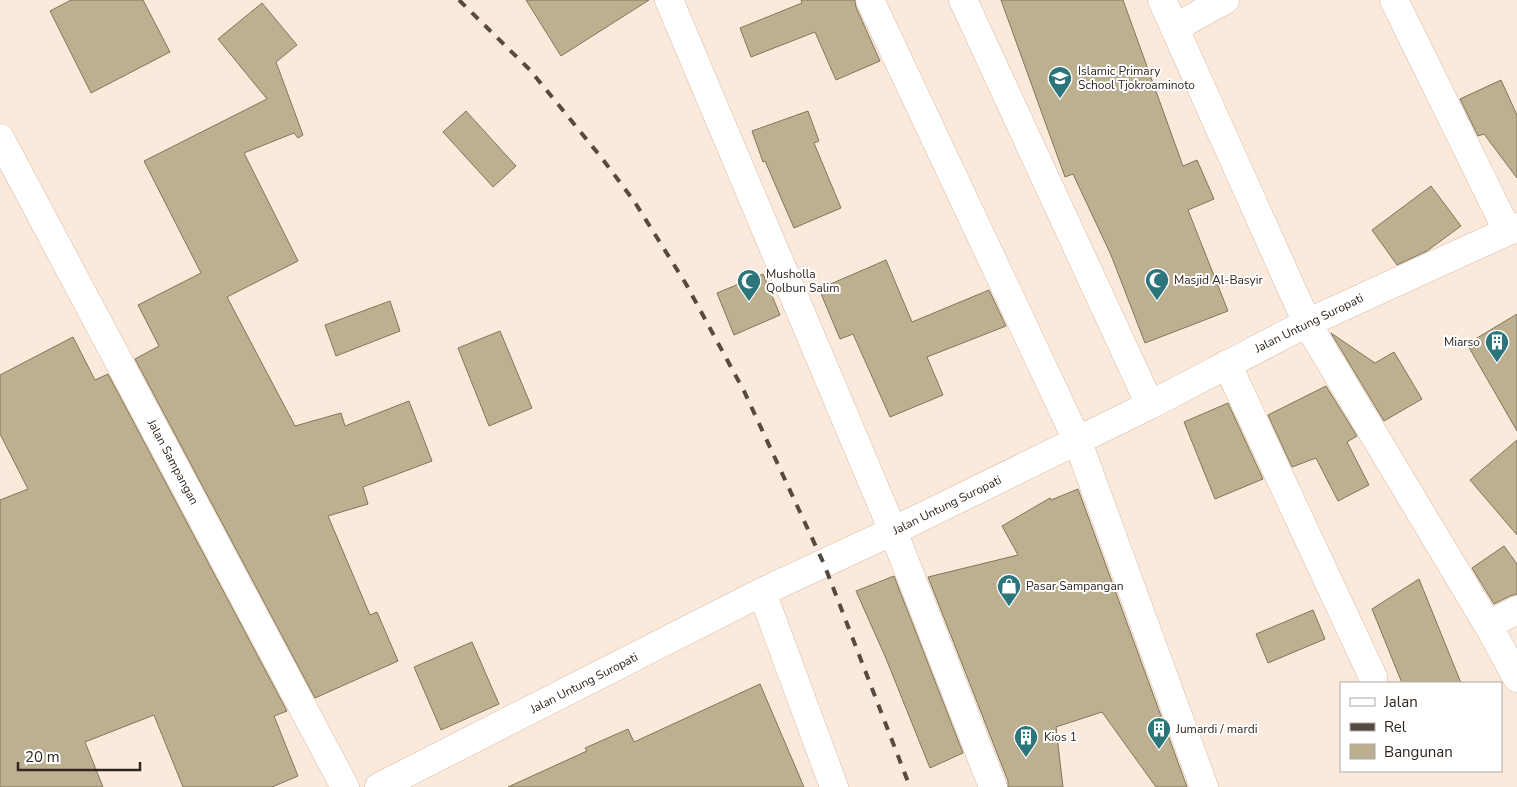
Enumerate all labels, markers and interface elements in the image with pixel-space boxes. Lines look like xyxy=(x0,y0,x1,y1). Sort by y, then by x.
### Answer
place label: Islamic Primary School Tjokroaminoto xyxy=(1078,63,1195,93)
school or university icon: Islamic Primary School Tjokroaminoto xyxy=(1047,65,1073,99)
place label: Musholla Qolbun Salim xyxy=(766,266,839,296)
mosque icon: Masjid Al-Basyir xyxy=(1144,267,1170,301)
mosque icon: Musholla Qolbun Salim xyxy=(736,268,762,302)
place label: Masjid Al-Basyir xyxy=(1174,272,1263,288)
street label: Jalan Untung Suropati xyxy=(1251,290,1366,357)
building icon: Miarso xyxy=(1484,329,1510,363)
place label: Miarso xyxy=(1444,334,1480,350)
street label: Jalan Sampangan xyxy=(143,416,202,507)
street label: Jalan Untung Suropati xyxy=(889,472,1004,539)
shop icon: Pasar Sampangan xyxy=(996,573,1022,607)
place label: Pasar Sampangan xyxy=(1026,578,1124,594)
street label: Jalan Untung Suropati xyxy=(527,649,641,718)
legend xyxy=(1340,682,1502,772)
text: Jalan xyxy=(1383,692,1418,712)
building icon: Jumardi / mardi xyxy=(1146,716,1172,750)
text: Rel xyxy=(1384,717,1407,737)
place label: Jumardi / mardi xyxy=(1175,721,1257,737)
building icon: Kios 1 xyxy=(1013,724,1039,758)
place label: Kios 1 xyxy=(1044,729,1077,745)
scale bar xyxy=(18,740,140,772)
text: Bangunan xyxy=(1384,742,1453,762)
text: 20 m xyxy=(25,747,60,767)

